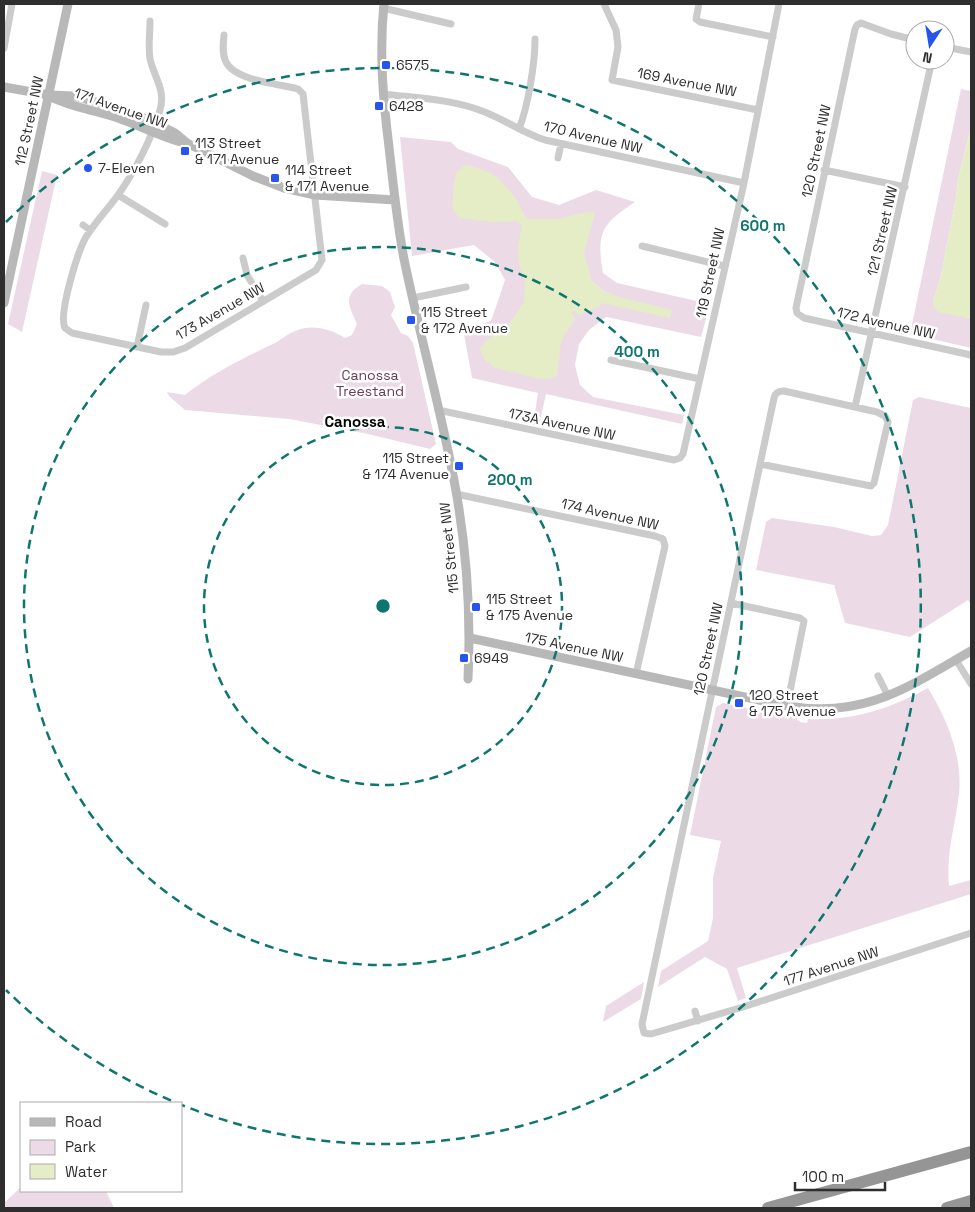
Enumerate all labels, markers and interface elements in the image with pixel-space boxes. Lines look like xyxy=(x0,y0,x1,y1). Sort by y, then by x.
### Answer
north arrow xyxy=(905,20,955,70)
text: N xyxy=(921,48,934,67)
place label: 6575 xyxy=(396,56,429,74)
marker: 6575 xyxy=(380,59,392,71)
street label: 169 Avenue NW xyxy=(636,64,738,100)
street label: 112 Street NW xyxy=(11,74,47,168)
street label: 171 Avenue NW xyxy=(72,84,170,132)
place label: 6428 xyxy=(389,97,424,115)
marker: 6428 xyxy=(373,100,385,112)
street label: 120 Street NW xyxy=(797,103,835,199)
street label: 170 Avenue NW xyxy=(542,117,644,157)
place label: 113 Street & 171 Avenue xyxy=(195,134,279,168)
marker: 113 Street & 171 Avenue xyxy=(179,145,191,157)
place label: 7-Eleven xyxy=(98,159,155,177)
place label: 114 Street & 171 Avenue xyxy=(285,161,369,195)
marker: 7-Eleven xyxy=(82,162,94,174)
marker: 114 Street & 171 Avenue xyxy=(269,172,281,184)
street label: 121 Street NW xyxy=(863,184,901,278)
text: 600 m xyxy=(740,216,786,235)
street label: 119 Street NW xyxy=(692,226,728,320)
street label: 173 Avenue NW xyxy=(172,278,268,344)
place label: 115 Street & 172 Avenue xyxy=(421,303,508,337)
street label: 172 Avenue NW xyxy=(835,303,937,343)
marker: 115 Street & 172 Avenue xyxy=(405,314,417,326)
text: 400 m xyxy=(614,342,660,361)
park label: Canossa Treestand xyxy=(336,366,404,400)
street label: 173A Avenue NW xyxy=(507,404,617,444)
district label: Canossa xyxy=(324,412,386,431)
place label: 115 Street & 174 Avenue xyxy=(362,449,449,483)
marker: 115 Street & 174 Avenue xyxy=(453,460,465,472)
text: 200 m xyxy=(488,470,532,489)
street label: 174 Avenue NW xyxy=(559,494,661,534)
street label: 115 Street NW xyxy=(435,501,463,595)
place label: 115 Street & 175 Avenue xyxy=(486,590,573,624)
centre of rings xyxy=(374,597,392,615)
marker: 115 Street & 175 Avenue xyxy=(470,601,482,613)
street label: 120 Street NW xyxy=(689,601,727,697)
street label: 175 Avenue NW xyxy=(523,628,625,666)
place label: 6949 xyxy=(474,649,508,667)
marker: 6949 xyxy=(458,652,470,664)
place label: 120 Street & 175 Avenue xyxy=(749,686,836,720)
marker: 120 Street & 175 Avenue xyxy=(733,697,745,709)
street label: 177 Avenue NW xyxy=(781,942,881,990)
legend xyxy=(20,1102,182,1192)
text: Road xyxy=(65,1112,102,1131)
text: Park xyxy=(65,1137,96,1156)
scale bar xyxy=(795,1160,885,1192)
text: Water xyxy=(65,1162,108,1181)
text: 100 m xyxy=(802,1167,844,1186)

